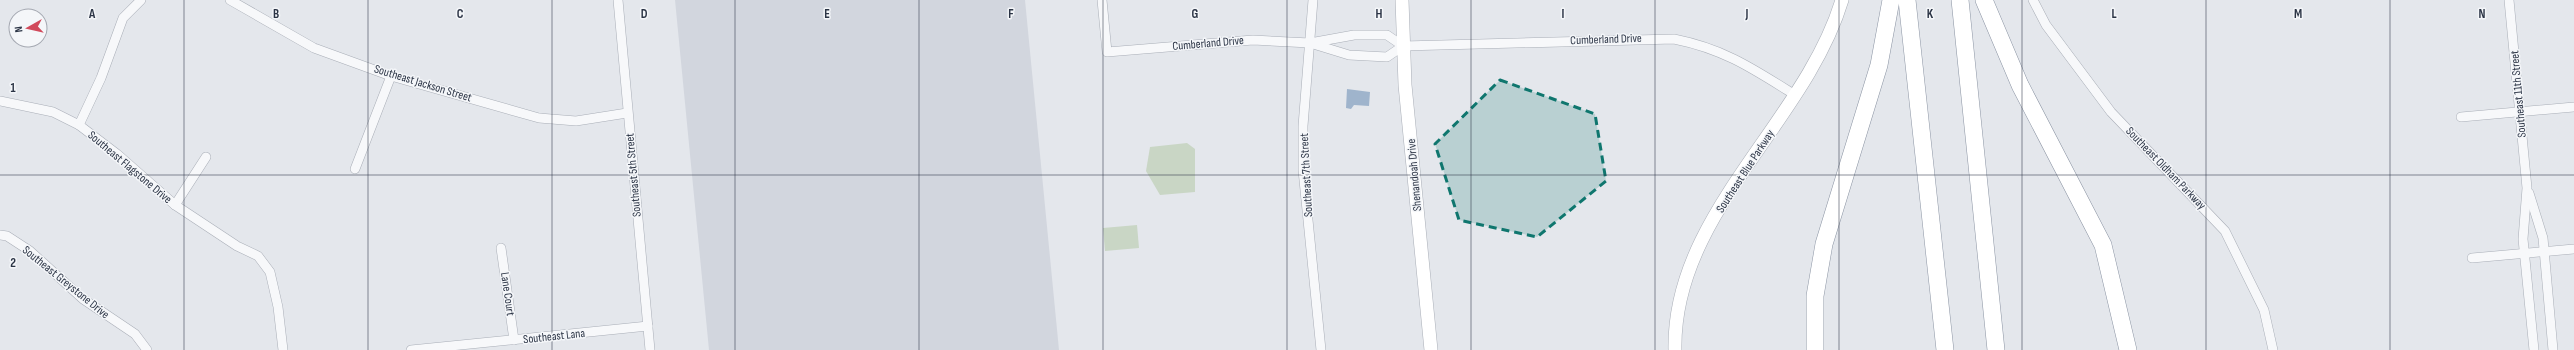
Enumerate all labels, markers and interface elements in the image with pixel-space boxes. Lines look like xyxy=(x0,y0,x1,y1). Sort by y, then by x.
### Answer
text: A xyxy=(88,6,96,22)
text: B xyxy=(273,6,279,22)
text: C xyxy=(457,6,464,22)
text: D xyxy=(641,6,648,22)
text: E xyxy=(824,6,830,22)
text: F xyxy=(1008,6,1014,22)
text: G xyxy=(1192,6,1199,22)
text: H xyxy=(1376,6,1383,22)
text: I xyxy=(1562,6,1565,22)
text: J xyxy=(1745,6,1749,22)
text: K xyxy=(1927,6,1934,22)
text: L xyxy=(2111,6,2117,22)
text: M xyxy=(2294,6,2302,22)
text: N xyxy=(2479,6,2486,22)
north arrow xyxy=(8,8,48,48)
text: N xyxy=(12,25,25,33)
street label: Cumberland Drive xyxy=(1570,31,1642,48)
street label: Cumberland Drive xyxy=(1172,33,1245,54)
street label: Southeast 11th Street xyxy=(2507,49,2530,138)
street label: Southeast Jackson Street xyxy=(372,62,474,106)
text: 1 xyxy=(10,80,16,96)
street label: Southeast Oldham Parkway xyxy=(2122,124,2209,213)
street label: Southeast Blue Parkway xyxy=(1713,127,1778,216)
street label: Southeast Flagstone Drive xyxy=(85,128,175,207)
street label: Southeast 5th Street xyxy=(622,132,645,217)
street label: Southeast 7th Street xyxy=(1297,132,1316,217)
street label: Shenandoah Drive xyxy=(1404,138,1425,212)
street label: Southeast Greystone Drive xyxy=(19,243,112,322)
text: 2 xyxy=(10,255,16,271)
street label: Lane Court xyxy=(497,271,518,317)
street label: Southeast Lana xyxy=(522,326,586,347)

